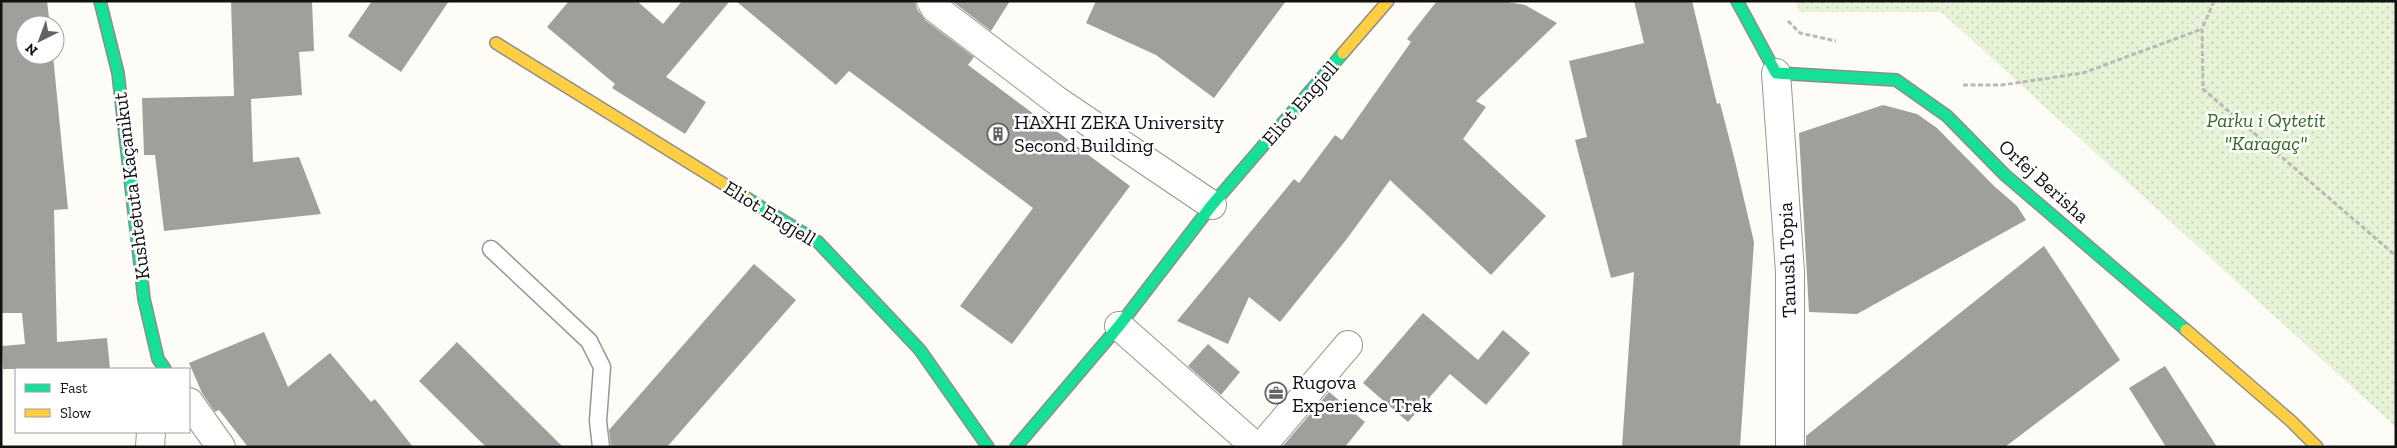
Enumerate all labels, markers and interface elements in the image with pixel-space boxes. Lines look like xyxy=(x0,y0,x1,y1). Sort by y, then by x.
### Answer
north arrow xyxy=(15,15,65,65)
text: N xyxy=(22,39,41,59)
street label: Eliot Engjell xyxy=(1257,56,1343,150)
street label: Kushtetuta Kaçanikut xyxy=(108,90,154,281)
park label: Parku i Qytetit "Karagaç" xyxy=(2206,108,2326,155)
place label: HAXHI ZEKA University Second Building xyxy=(1014,110,1225,157)
building icon: HAXHI ZEKA University Second Building xyxy=(986,122,1010,146)
street label: Orfej Berisha xyxy=(1994,134,2094,228)
street label: Eliot Engjell xyxy=(719,175,821,251)
street label: Tanush Topia xyxy=(1773,201,1801,318)
legend xyxy=(15,368,190,433)
place label: Rugova Experience Trek xyxy=(1292,370,1433,417)
text: Fast xyxy=(60,379,88,397)
office icon: Rugova Experience Trek xyxy=(1264,381,1288,405)
text: Slow xyxy=(60,404,92,422)

